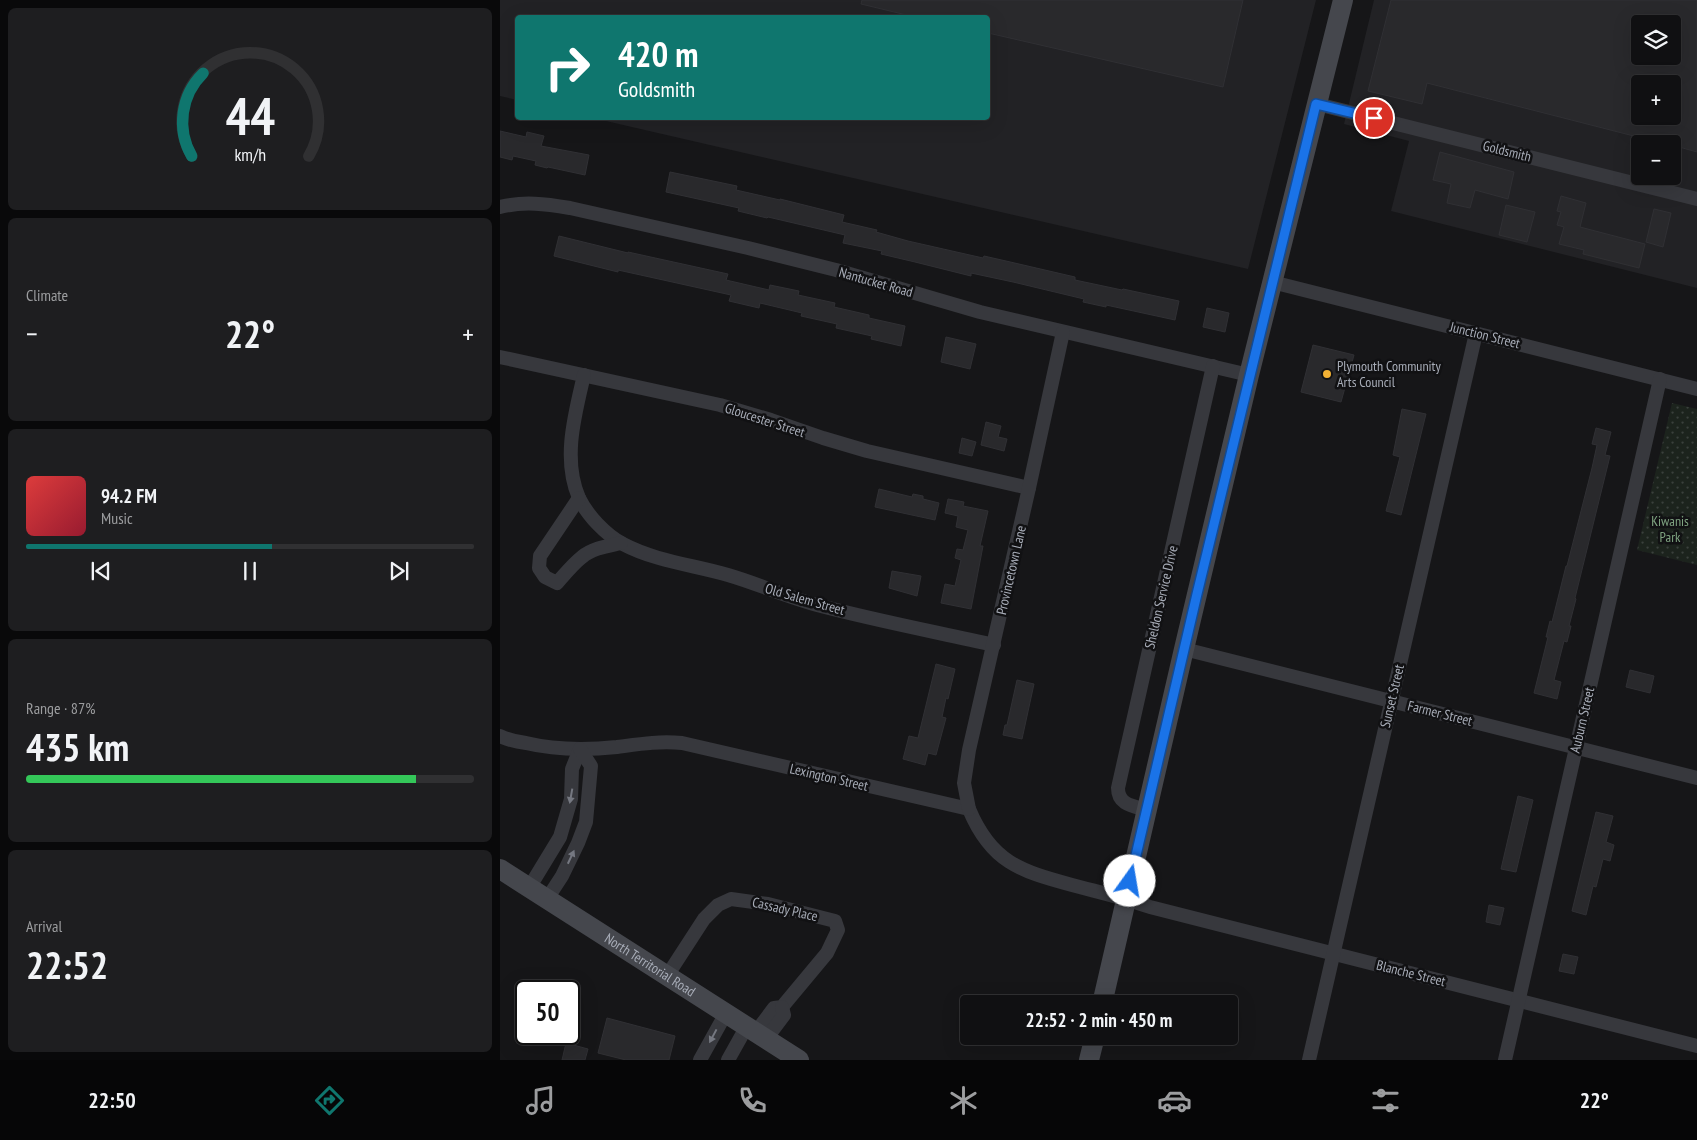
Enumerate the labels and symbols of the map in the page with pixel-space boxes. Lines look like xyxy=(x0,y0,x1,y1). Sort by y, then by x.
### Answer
pin xyxy=(1353,97,1395,139)
street label: Goldsmith xyxy=(1481,136,1533,166)
street label: Nantucket Road xyxy=(837,263,915,301)
street label: Junction Street xyxy=(1447,317,1522,352)
place label: Plymouth Community Arts Council xyxy=(1337,357,1441,391)
marker: Plymouth Community Arts Council xyxy=(1321,368,1333,380)
street label: Gloucester Street xyxy=(723,399,807,441)
park label: Kiwanis Park xyxy=(1651,512,1689,546)
street label: Provincetown Lane xyxy=(992,523,1030,616)
street label: Sheldon Service Drive xyxy=(1140,543,1182,650)
street label: Old Salem Street xyxy=(763,579,847,619)
street label: Sunset Street xyxy=(1376,662,1408,729)
street label: Auburn Street xyxy=(1566,685,1598,755)
street label: Farmer Street xyxy=(1406,696,1474,730)
street label: Lexington Street xyxy=(788,759,870,795)
one-way arrow xyxy=(566,788,574,804)
one-way arrow xyxy=(568,850,576,864)
position arrow xyxy=(1103,854,1155,906)
street label: Cassady Place xyxy=(751,893,820,925)
street label: North Territorial Road xyxy=(601,929,699,1000)
street label: Blanche Street xyxy=(1375,956,1448,990)
speed limit sign: 50 xyxy=(515,980,580,1045)
one-way arrow xyxy=(709,1029,717,1044)

